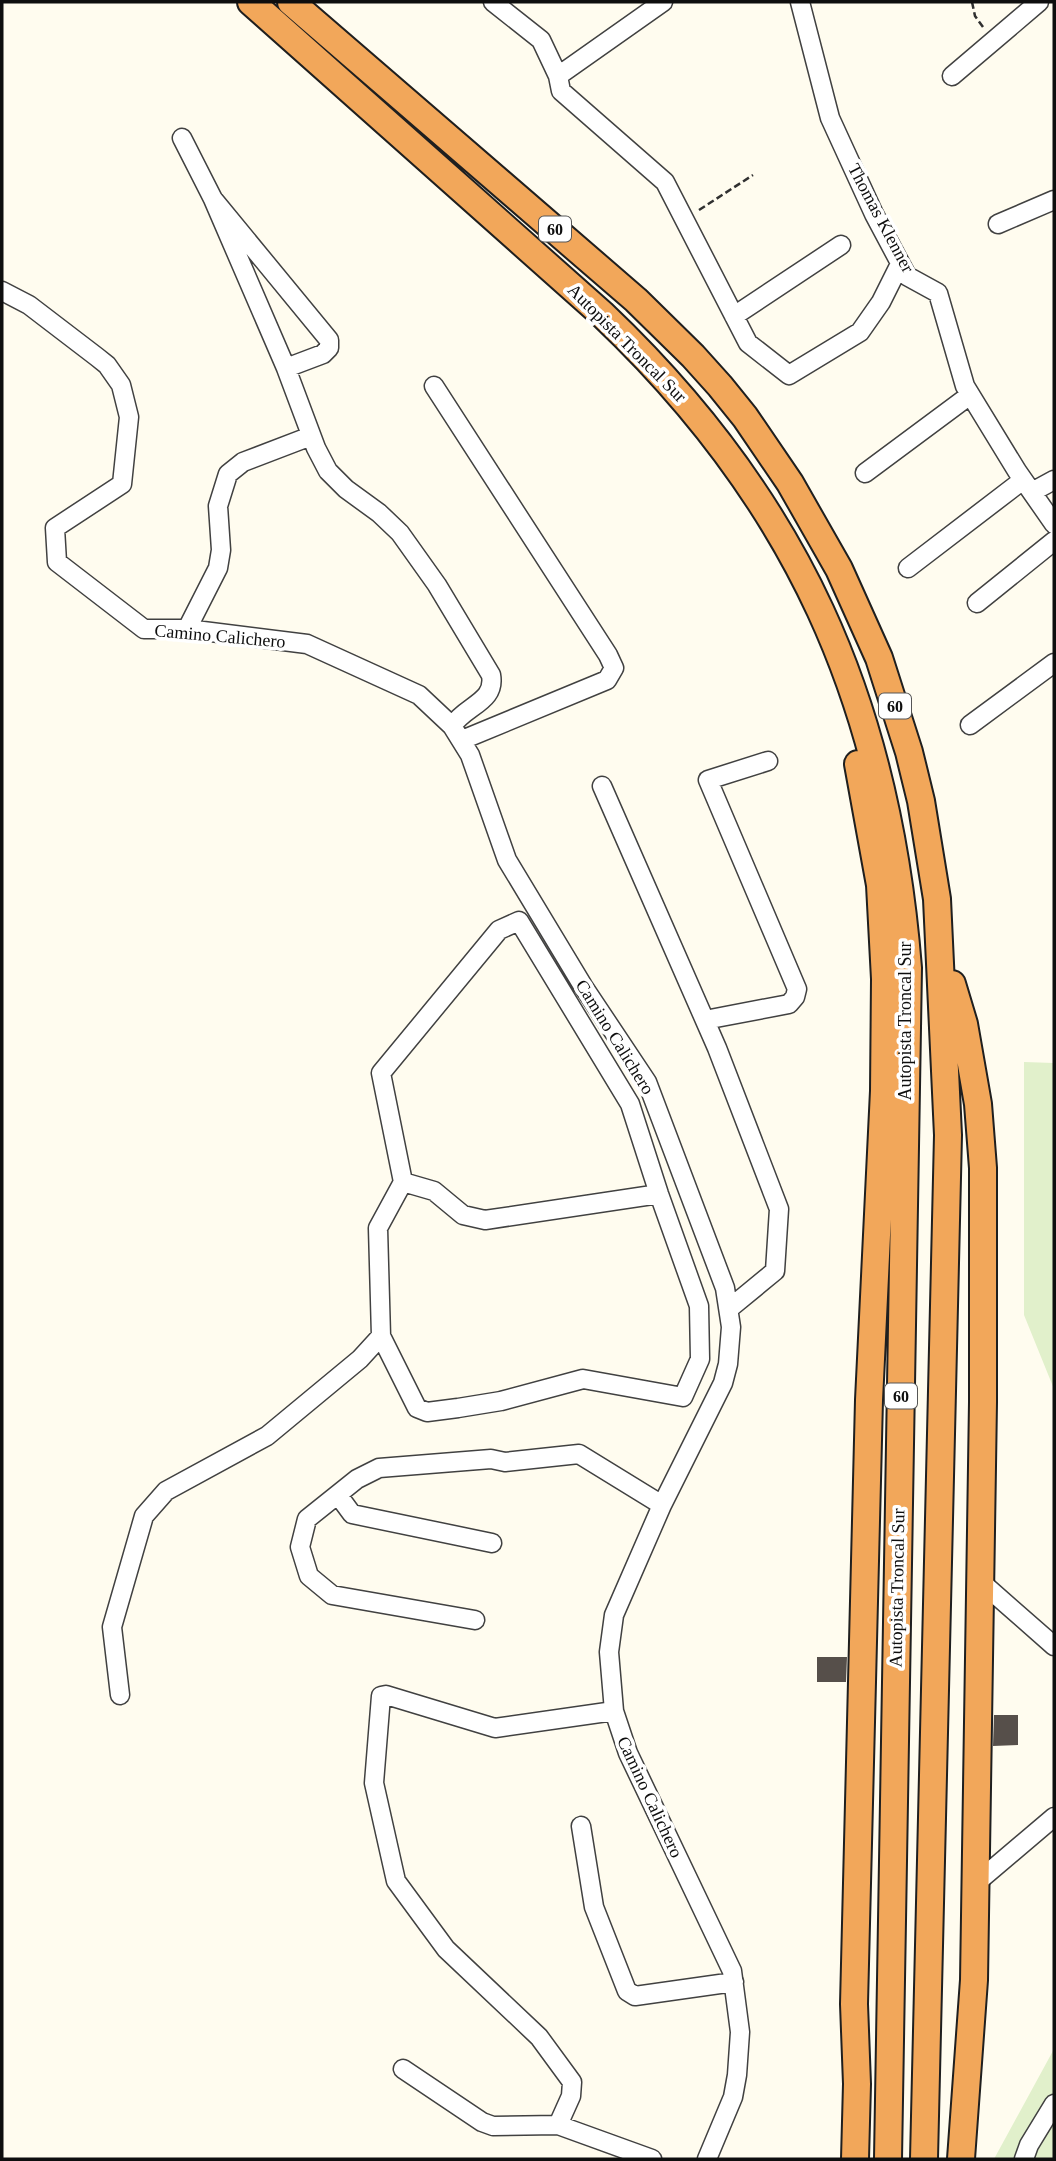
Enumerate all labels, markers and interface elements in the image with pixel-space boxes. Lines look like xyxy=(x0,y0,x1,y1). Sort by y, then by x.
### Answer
street label: Thomas Klenner xyxy=(844,160,918,276)
road number: 60 xyxy=(539,216,571,242)
street label: Autopista Troncal Sur xyxy=(564,280,690,406)
street label: Camino Calichero xyxy=(154,620,286,652)
road number: 60 xyxy=(879,694,911,719)
street label: Autopista Troncal Sur xyxy=(895,941,915,1101)
street label: Camino Calichero xyxy=(572,976,658,1098)
road number: 60 xyxy=(885,1384,917,1408)
street label: Autopista Troncal Sur xyxy=(886,1508,908,1668)
street label: Camino Calichero xyxy=(613,1733,687,1861)

